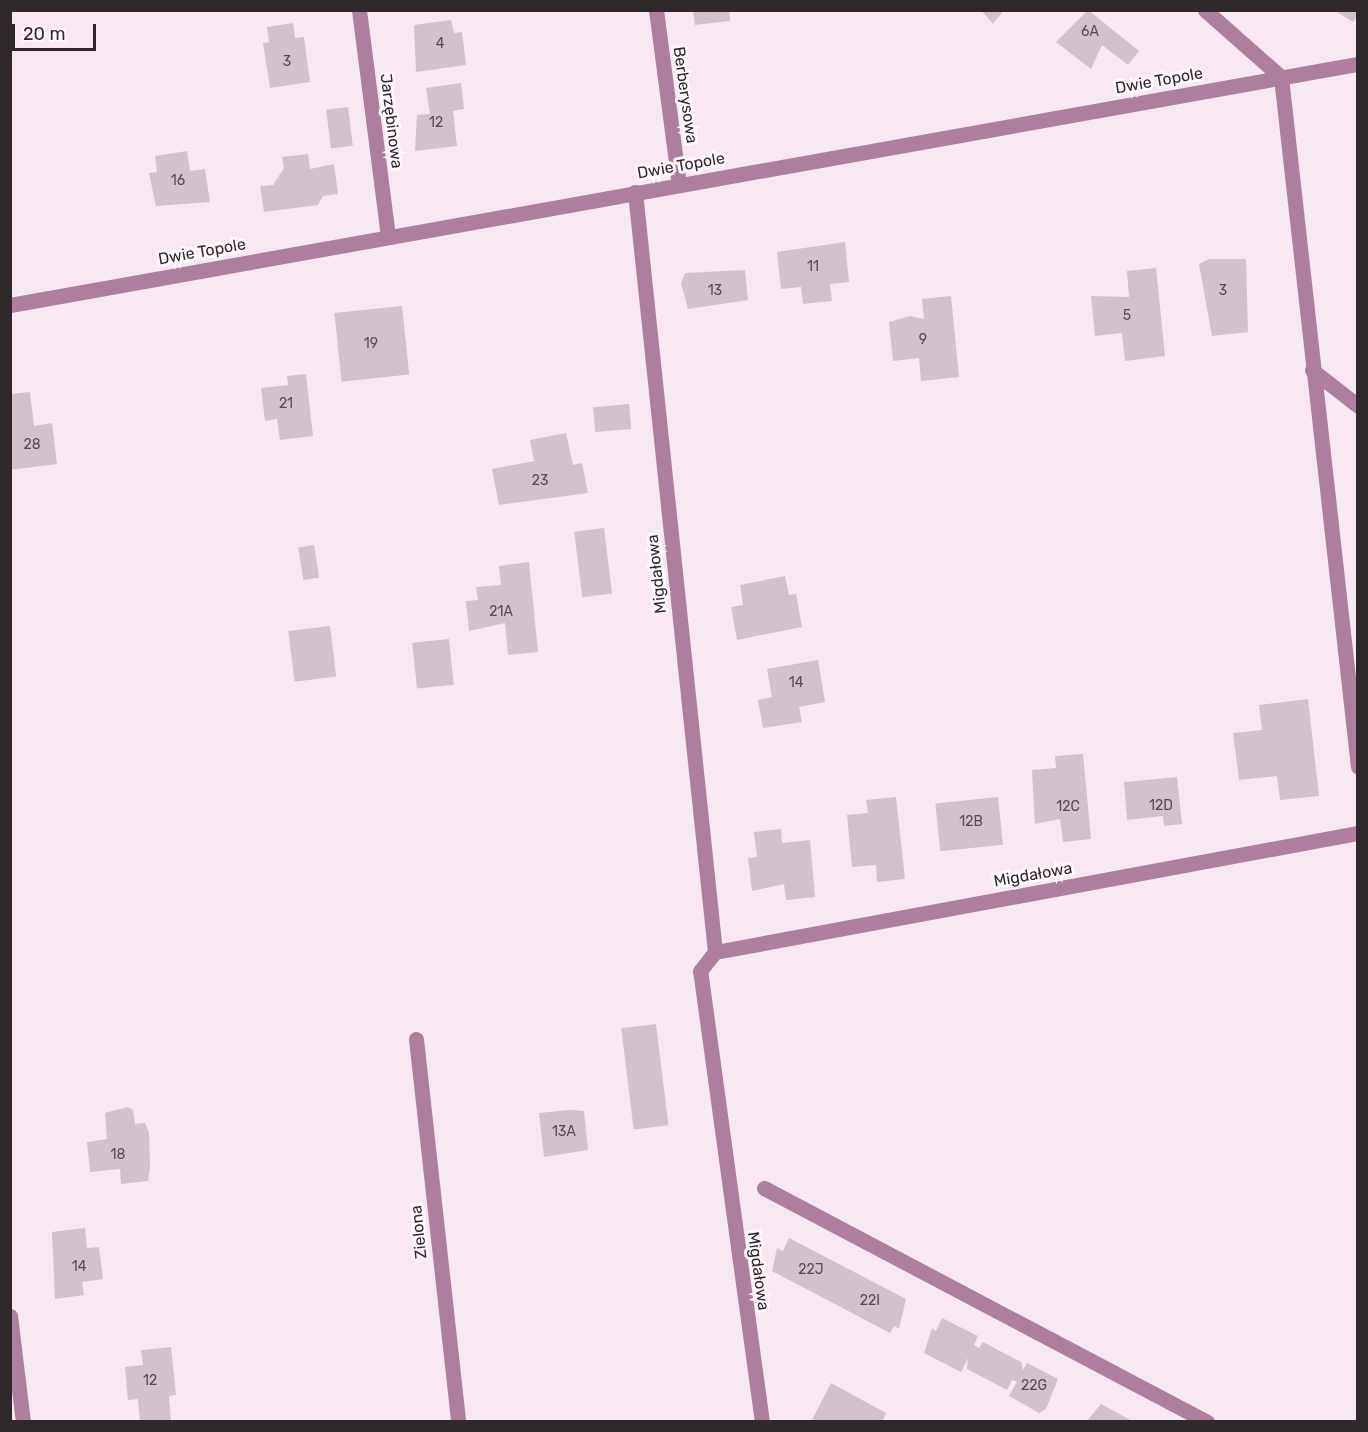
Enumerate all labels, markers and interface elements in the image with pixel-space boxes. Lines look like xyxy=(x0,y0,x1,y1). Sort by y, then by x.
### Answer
scale bar xyxy=(15,12,99,50)
text: 20 m xyxy=(23,23,65,45)
house number: 6A xyxy=(1081,24,1099,40)
house number: 4 xyxy=(436,36,444,52)
street label: Berberysowa xyxy=(669,45,701,145)
house number: 3 xyxy=(283,54,291,70)
street label: Dwie Topole xyxy=(1113,64,1205,98)
street label: Jarzębinowa xyxy=(376,72,406,170)
house number: 12 xyxy=(429,115,443,131)
street label: Dwie Topole xyxy=(635,149,727,183)
house number: 16 xyxy=(171,173,185,189)
street label: Dwie Topole xyxy=(156,235,248,269)
house number: 11 xyxy=(807,259,819,275)
house number: 13 xyxy=(708,283,722,299)
house number: 3 xyxy=(1219,283,1227,299)
house number: 5 xyxy=(1123,308,1131,324)
house number: 9 xyxy=(919,332,927,348)
house number: 19 xyxy=(364,336,378,352)
house number: 21 xyxy=(279,396,293,412)
house number: 28 xyxy=(23,437,41,453)
house number: 23 xyxy=(532,473,548,489)
street label: Migdałowa xyxy=(643,534,671,614)
house number: 21A xyxy=(489,604,513,620)
house number: 14 xyxy=(789,675,803,691)
house number: 12D xyxy=(1149,798,1173,814)
house number: 12C xyxy=(1056,799,1080,815)
house number: 12B xyxy=(959,814,983,830)
street label: Migdałowa xyxy=(992,859,1074,891)
house number: 13A xyxy=(552,1124,576,1140)
house number: 18 xyxy=(111,1147,125,1163)
street label: Zielona xyxy=(407,1204,431,1260)
street label: Migdałowa xyxy=(743,1230,773,1312)
house number: 14 xyxy=(72,1259,86,1275)
house number: 22J xyxy=(798,1262,824,1278)
house number: 22I xyxy=(860,1293,880,1309)
house number: 12 xyxy=(143,1373,157,1389)
house number: 22G xyxy=(1021,1378,1047,1394)

